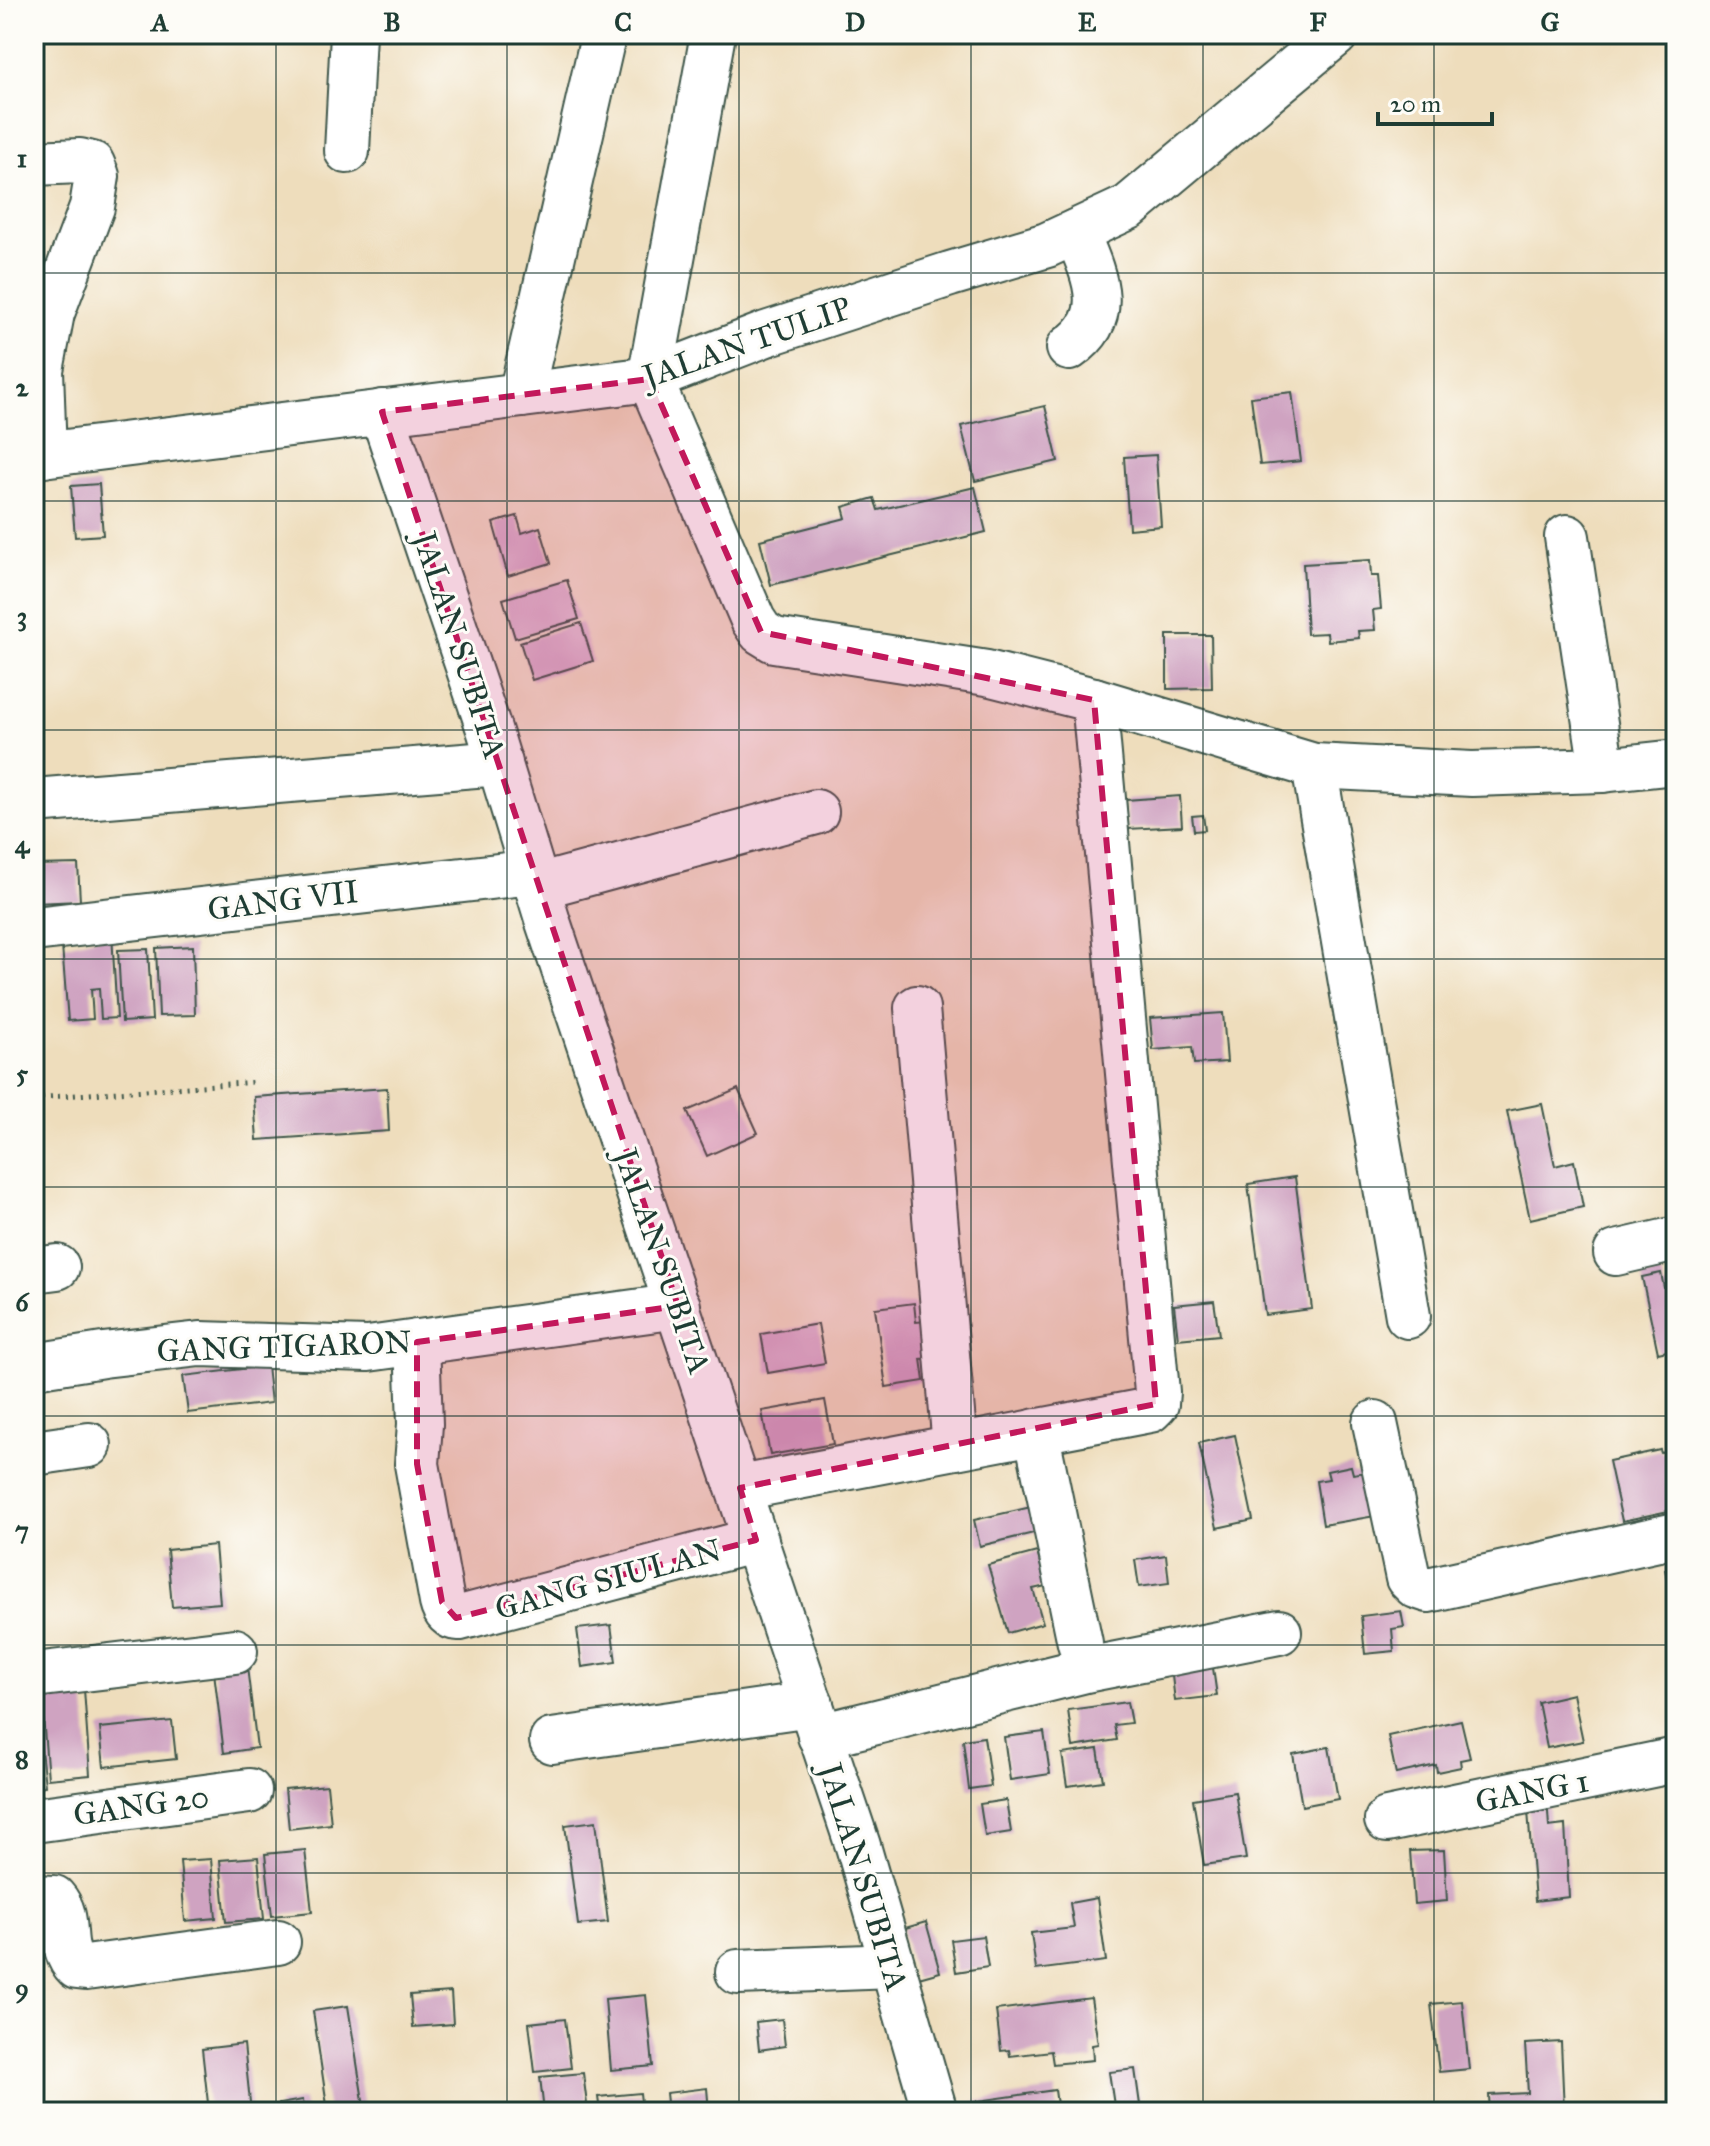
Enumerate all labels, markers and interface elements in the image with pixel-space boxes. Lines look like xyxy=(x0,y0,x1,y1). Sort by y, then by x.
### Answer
text: A xyxy=(149,6,169,38)
text: B xyxy=(383,6,401,38)
text: C xyxy=(614,6,632,38)
text: D xyxy=(845,6,865,38)
text: E xyxy=(1078,6,1097,38)
text: F xyxy=(1310,6,1327,38)
text: G xyxy=(1540,6,1560,38)
scale bar xyxy=(1378,76,1492,126)
text: 20 m xyxy=(1390,89,1441,119)
text: 1 xyxy=(17,142,27,174)
street label: JALAN TULIP xyxy=(635,289,856,397)
text: 2 xyxy=(16,371,30,403)
street label: JALAN SUBITA xyxy=(404,524,515,764)
text: 3 xyxy=(17,600,27,632)
text: 4 xyxy=(15,828,31,860)
street label: GANG VII xyxy=(205,872,361,929)
text: 5 xyxy=(16,1057,29,1089)
street label: JALAN SUBITA xyxy=(605,1141,719,1379)
text: 6 xyxy=(15,1286,30,1318)
street label: GANG TIGARON xyxy=(156,1323,412,1370)
text: 7 xyxy=(15,1514,29,1546)
street label: GANG SIULAN xyxy=(491,1531,726,1628)
text: 8 xyxy=(15,1743,29,1775)
street label: JALAN SUBITA xyxy=(810,1756,917,1996)
street label: GANG 1 xyxy=(1472,1761,1592,1822)
street label: GANG 20 xyxy=(71,1777,211,1834)
text: 9 xyxy=(15,1972,29,2004)

